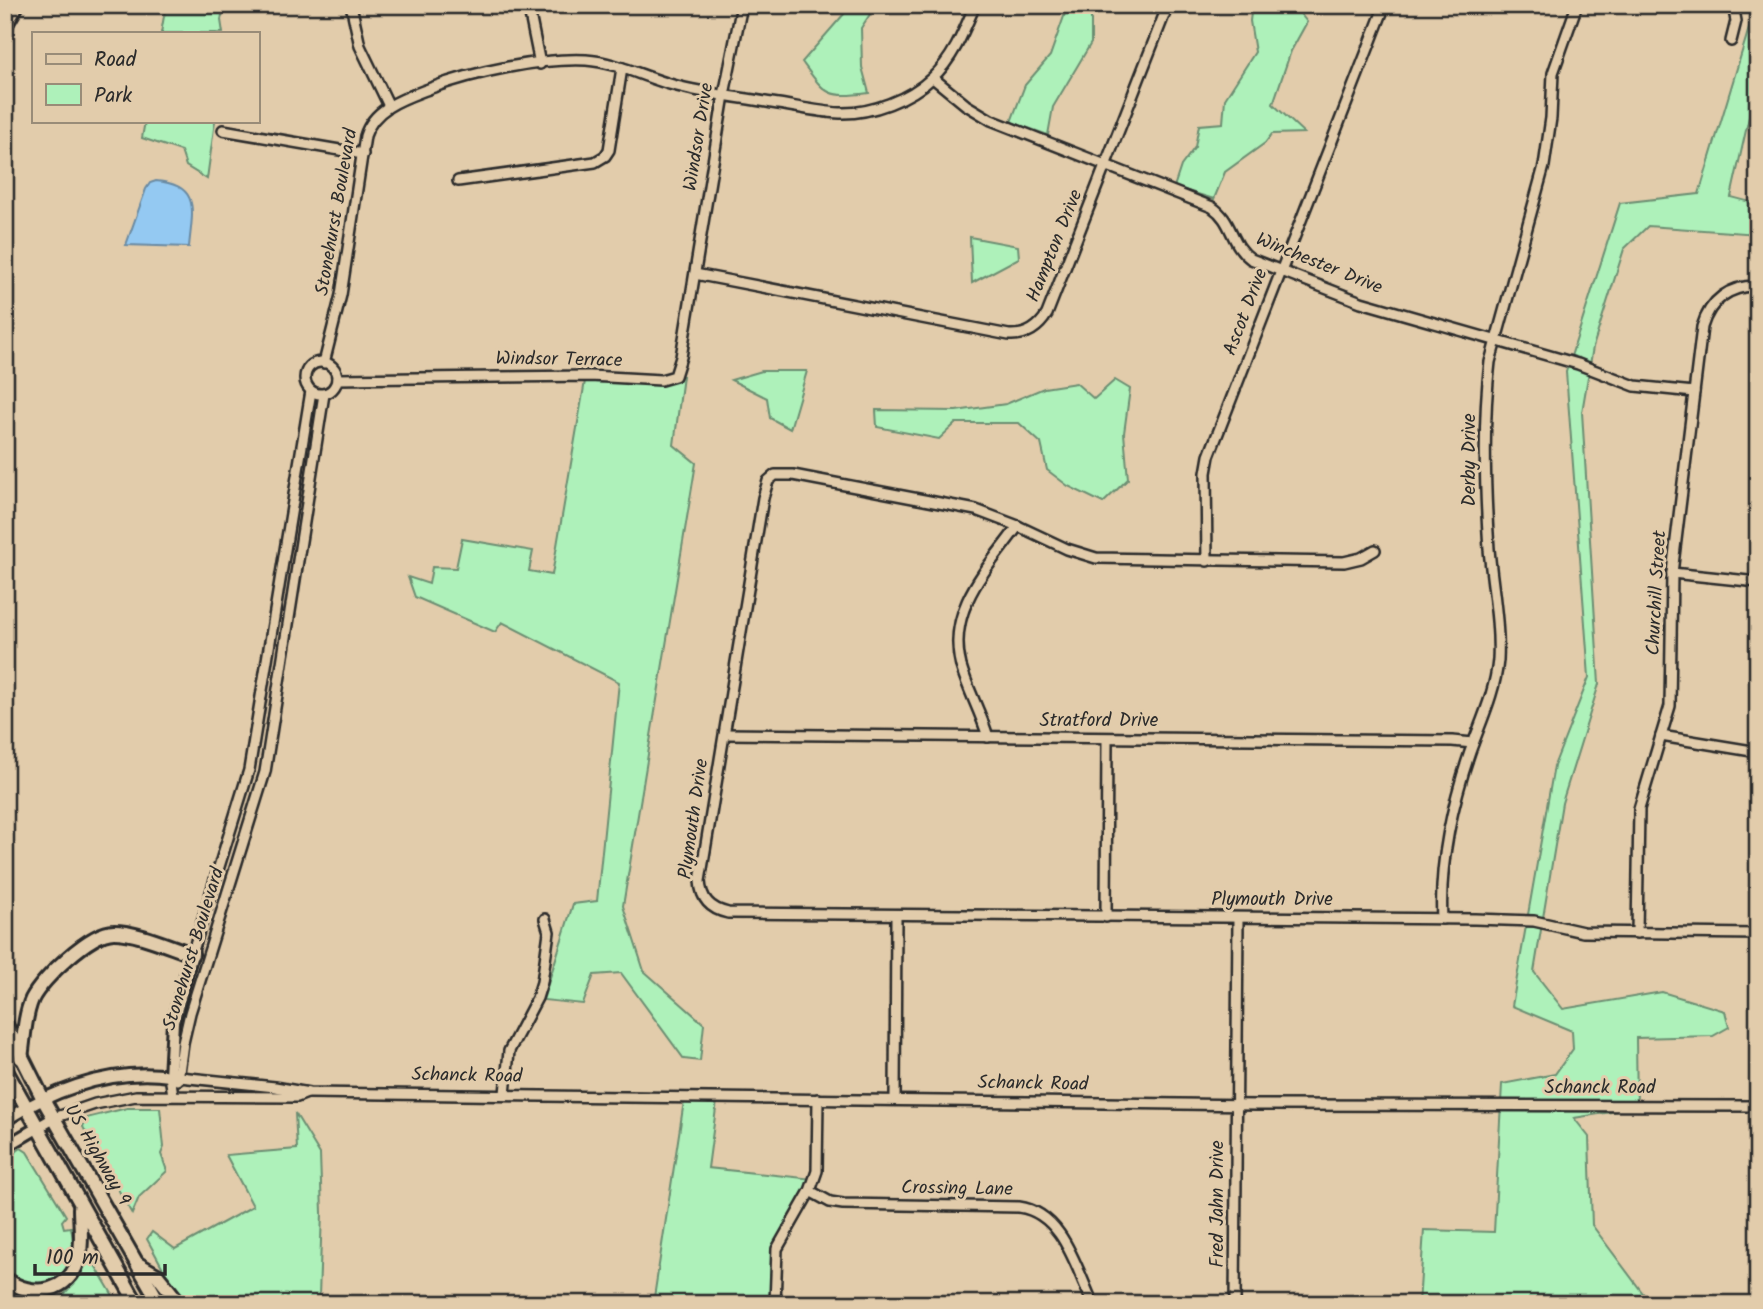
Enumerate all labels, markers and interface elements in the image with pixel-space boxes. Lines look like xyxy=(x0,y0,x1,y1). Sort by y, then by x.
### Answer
legend xyxy=(32,32,259,122)
text: Road xyxy=(94,44,137,77)
text: Park xyxy=(94,80,132,113)
street label: Windsor Drive xyxy=(676,80,722,193)
street label: Stonehurst Boulevard xyxy=(308,126,367,298)
street label: Hampton Drive xyxy=(1019,185,1091,307)
street label: Winchester Drive xyxy=(1251,225,1387,303)
street label: Ascot Drive xyxy=(1216,264,1277,360)
street label: Windsor Terrace xyxy=(495,344,623,376)
street label: Derby Drive xyxy=(1455,413,1485,507)
street label: Churchill Street xyxy=(1639,529,1675,656)
street label: Stratford Drive xyxy=(1040,706,1159,736)
street label: Plymouth Drive xyxy=(671,756,717,881)
street label: Stonehurst Boulevard xyxy=(155,863,233,1034)
street label: Plymouth Drive xyxy=(1211,885,1333,915)
street label: Schanck Road xyxy=(411,1060,523,1092)
street label: Schanck Road xyxy=(977,1068,1089,1100)
street label: Schanck Road xyxy=(1545,1073,1656,1103)
street label: US Highway 9 xyxy=(56,1099,138,1211)
street label: Fred Jahn Drive xyxy=(1203,1140,1233,1268)
street label: Crossing Lane xyxy=(901,1173,1014,1205)
scale bar xyxy=(35,1232,164,1276)
text: 100 m xyxy=(46,1242,99,1275)

